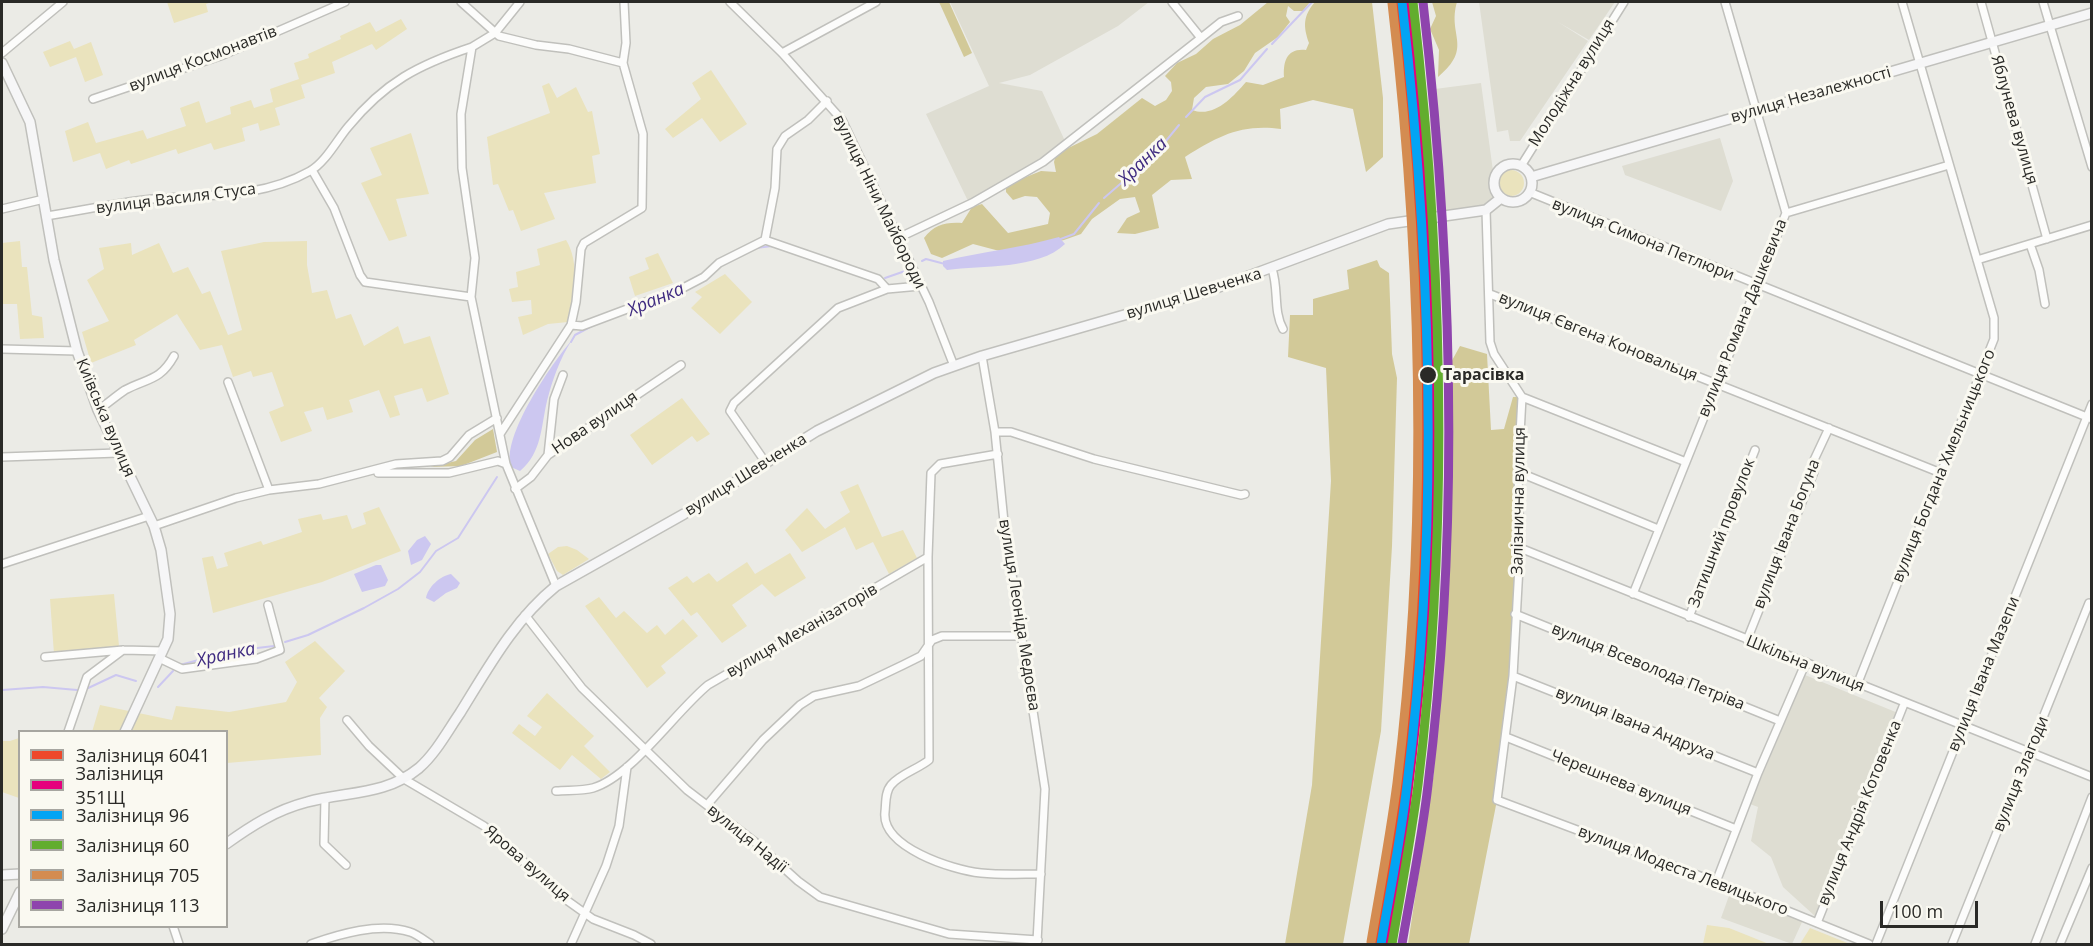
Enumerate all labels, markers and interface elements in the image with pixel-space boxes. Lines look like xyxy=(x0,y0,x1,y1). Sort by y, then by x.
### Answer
street label: Молодіжна вулиця xyxy=(1525,16,1619,150)
street label: вулиця Космонавтів xyxy=(126,22,280,96)
street label: Яблунева вулиця xyxy=(1986,53,2042,187)
street label: вулиця Незалежності xyxy=(1729,63,1893,127)
street label: вулиця Ніни Майбороди xyxy=(828,112,930,292)
water label: Хранка xyxy=(1114,134,1172,190)
street label: вулиця Василя Стуса xyxy=(95,180,257,218)
street label: вулиця Симона Петлюри xyxy=(1549,195,1737,285)
street label: вулиця Романа Дашкевича xyxy=(1694,216,1792,420)
street label: вулиця Шевченка xyxy=(1124,264,1264,324)
water label: Хранка xyxy=(624,278,688,322)
street label: вулиця Євгена Коновальця xyxy=(1496,288,1700,386)
street label: вулиця Богдана Хмельницького xyxy=(1888,347,2000,585)
street label: Київська вулиця xyxy=(71,356,139,480)
marker: Тарасівка xyxy=(1418,365,1438,385)
place label: Тарасівка xyxy=(1443,365,1524,385)
street label: Нова вулиця xyxy=(549,387,641,459)
street label: Залізнична вулиця xyxy=(1508,427,1530,575)
street label: вулиця Шевченка xyxy=(681,430,811,520)
street label: Затишний провулок xyxy=(1685,456,1759,610)
street label: вулиця Івана Богуна xyxy=(1750,457,1824,611)
street label: вулиця Леоніда Медоєва xyxy=(994,518,1044,712)
street label: вулиця Механізаторів xyxy=(723,580,881,682)
street label: вулиця Івана Мазепи xyxy=(1944,594,2024,754)
street label: вулиця Всеволода Петріва xyxy=(1549,619,1747,715)
street label: Шкільна вулиця xyxy=(1743,632,1867,696)
water label: Хранка xyxy=(195,638,257,672)
street label: вулиця Івана Андруха xyxy=(1553,683,1717,765)
street label: вулиця Злагоди xyxy=(1989,713,2053,835)
street label: вулиця Андрія Котовенка xyxy=(1814,718,1906,908)
legend xyxy=(18,730,228,928)
text: Залізниця 6041 xyxy=(76,743,210,767)
street label: Черешнева вулиця xyxy=(1548,746,1694,820)
text: Залізниця 351Щ xyxy=(76,761,164,809)
street label: вулиця Надії xyxy=(703,801,791,877)
text: Залізниця 96 xyxy=(76,803,189,827)
street label: Ярова вулиця xyxy=(480,822,574,906)
street label: вулиця Модеста Левицького xyxy=(1575,822,1791,920)
text: Залізниця 60 xyxy=(76,833,189,857)
text: Залізниця 705 xyxy=(76,863,200,887)
scale bar xyxy=(1883,889,1980,927)
text: Залізниця 113 xyxy=(76,893,200,917)
text: 100 m xyxy=(1891,899,1943,923)

